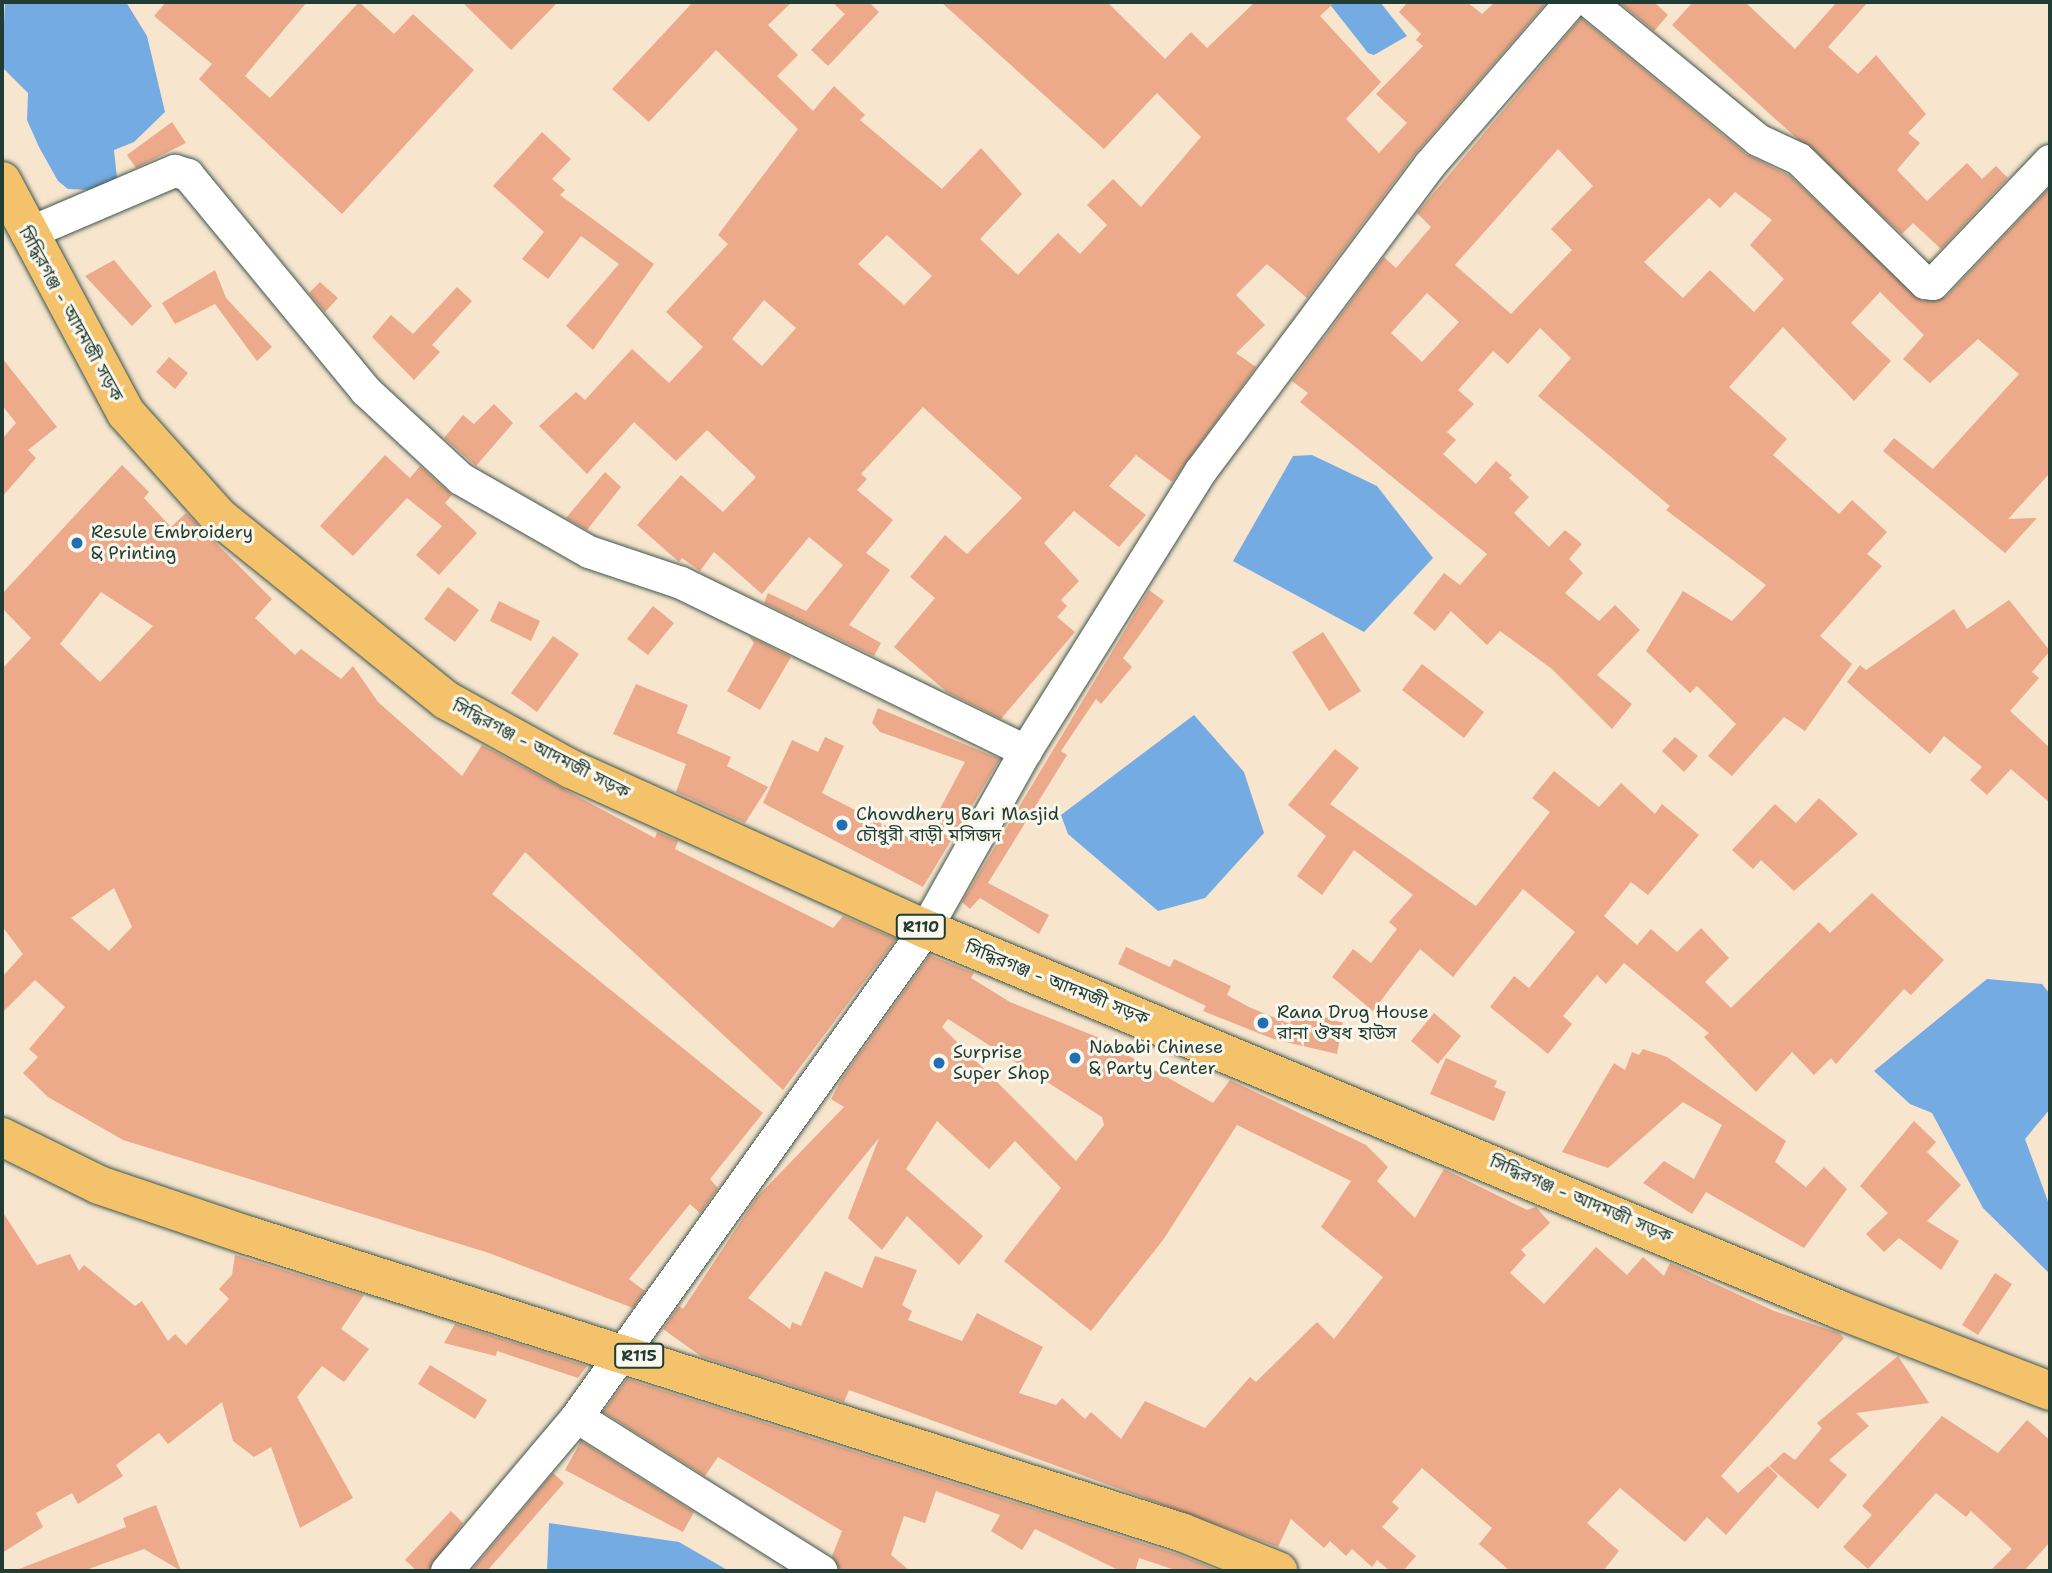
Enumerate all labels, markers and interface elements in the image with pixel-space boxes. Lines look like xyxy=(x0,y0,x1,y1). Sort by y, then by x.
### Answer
street label: সিদ্ধিরগঞ্জ - আদমজী সড়ক xyxy=(14,223,128,405)
place label: Resule Embroidery & Printing xyxy=(91,522,253,564)
marker: Resule Embroidery & Printing xyxy=(69,535,85,551)
street label: সিদ্ধিরগঞ্জ - আদমজী সড়ক xyxy=(449,695,633,803)
place label: Chowdhery Bari Masjid চৌধুরী বাড়ী মসিজদ xyxy=(856,804,1059,846)
marker: Chowdhery Bari Masjid চৌধুরী বাড়ী মসিজদ xyxy=(834,817,850,833)
road number: R110 xyxy=(895,914,947,939)
street label: সিদ্ধিরগঞ্জ - আদমজী সড়ক xyxy=(962,936,1152,1030)
place label: Rana Drug House রানা ঔষধ হাউস xyxy=(1277,1002,1429,1044)
marker: Rana Drug House রানা ঔষধ হাউস xyxy=(1255,1015,1271,1031)
place label: Nababi Chinese & Party Center xyxy=(1089,1037,1223,1080)
place label: Surprise Super Shop xyxy=(953,1042,1050,1084)
marker: Nababi Chinese & Party Center xyxy=(1067,1050,1083,1066)
marker: Surprise Super Shop xyxy=(931,1055,947,1071)
street label: সিদ্ধিরগঞ্জ - আদমজী সড়ক xyxy=(1486,1151,1676,1247)
road number: R115 xyxy=(613,1344,665,1368)

